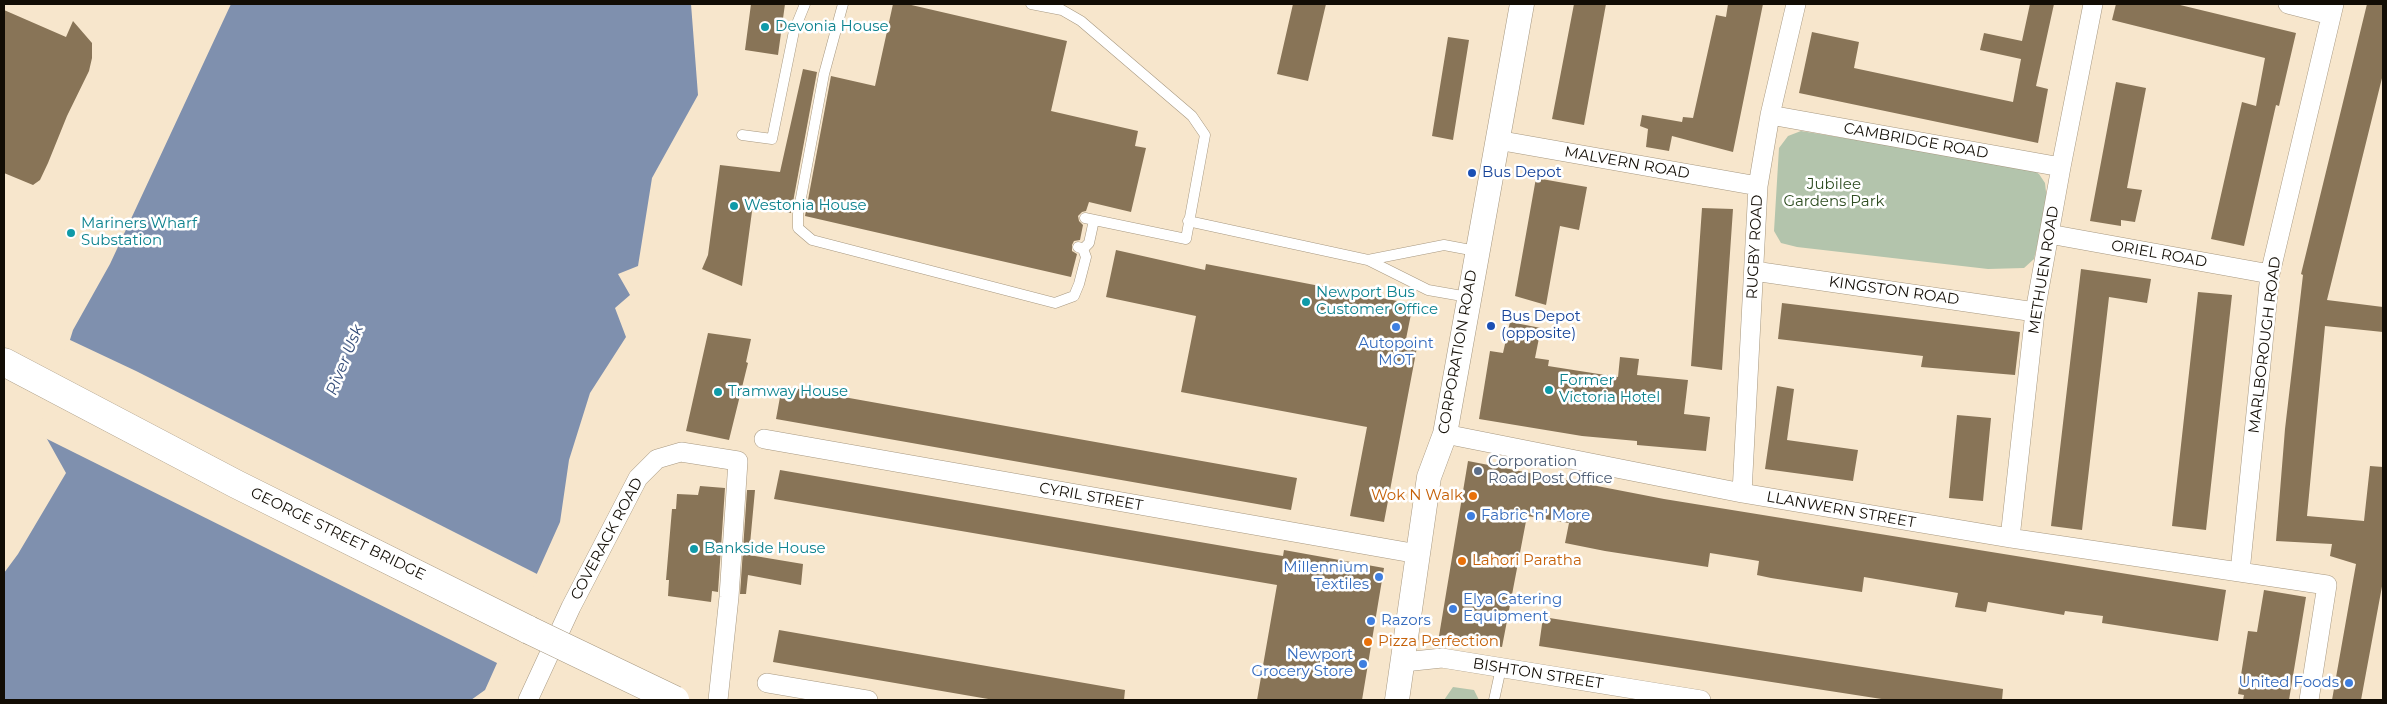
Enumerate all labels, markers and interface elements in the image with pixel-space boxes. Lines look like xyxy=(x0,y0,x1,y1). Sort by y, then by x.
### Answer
place label: Devonia House xyxy=(775,18,889,36)
marker: Devonia House xyxy=(759,21,771,33)
street label: CAMBRIDGE ROAD xyxy=(1842,119,1990,163)
street label: MALVERN ROAD xyxy=(1563,143,1691,183)
place label: Bus Depot xyxy=(1482,164,1562,182)
marker: Bus Depot xyxy=(1466,167,1478,179)
park label: Jubilee Gardens Park xyxy=(1783,176,1885,211)
street label: RUGBY ROAD xyxy=(1743,194,1767,300)
place label: Westonia House xyxy=(744,197,866,215)
marker: Westonia House xyxy=(728,200,740,212)
street label: METHUEN ROAD xyxy=(2025,205,2063,335)
place label: Mariners Wharf Substation xyxy=(81,215,197,250)
marker: Mariners Wharf Substation xyxy=(65,227,77,239)
street label: ORIEL ROAD xyxy=(2110,237,2208,271)
street label: MARLBOROUGH ROAD xyxy=(2245,256,2285,434)
street label: CORPORATION ROAD xyxy=(1435,269,1481,435)
street label: KINGSTON ROAD xyxy=(1828,273,1960,309)
place label: Newport Bus Customer Office xyxy=(1316,284,1438,319)
marker: Newport Bus Customer Office xyxy=(1300,296,1312,308)
place label: Bus Depot (opposite) xyxy=(1501,308,1581,343)
marker: Bus Depot (opposite) xyxy=(1485,320,1497,332)
marker: Autopoint MOT xyxy=(1390,321,1402,333)
water label: River Usk xyxy=(322,322,368,398)
place label: Autopoint MOT xyxy=(1358,335,1434,370)
place label: Former Victoria Hotel xyxy=(1559,372,1660,407)
place label: Tramway House xyxy=(728,383,848,401)
marker: Former Victoria Hotel xyxy=(1543,384,1555,396)
marker: Tramway House xyxy=(712,386,724,398)
place label: Corporation Road Post Office xyxy=(1488,453,1613,488)
marker: Corporation Road Post Office xyxy=(1472,465,1484,477)
street label: COVERACK ROAD xyxy=(567,475,647,603)
street label: CYRIL STREET xyxy=(1038,479,1144,515)
street label: GEORGE STREET BRIDGE xyxy=(248,484,428,584)
place label: Wok N Walk xyxy=(1371,487,1463,505)
street label: LLANWERN STREET xyxy=(1765,488,1917,532)
marker: Wok N Walk xyxy=(1467,490,1479,502)
place label: Fabric 'n' More xyxy=(1481,507,1590,525)
marker: Fabric 'n' More xyxy=(1465,510,1477,522)
place label: Bankside House xyxy=(704,540,826,558)
marker: Bankside House xyxy=(688,543,700,555)
place label: Lahori Paratha xyxy=(1472,552,1582,570)
marker: Lahori Paratha xyxy=(1456,555,1468,567)
place label: Millennium Textiles xyxy=(1283,559,1369,594)
marker: Millennium Textiles xyxy=(1373,571,1385,583)
place label: Elya Catering Equipment xyxy=(1463,591,1562,626)
marker: Elya Catering Equipment xyxy=(1447,603,1459,615)
place label: Razors xyxy=(1381,612,1431,630)
marker: Razors xyxy=(1365,615,1377,627)
place label: Pizza Perfection xyxy=(1378,633,1499,651)
marker: Pizza Perfection xyxy=(1362,636,1374,648)
place label: Newport Grocery Store xyxy=(1252,646,1353,681)
street label: BISHTON STREET xyxy=(1472,655,1604,693)
marker: Newport Grocery Store xyxy=(1357,658,1369,670)
place label: United Foods xyxy=(2239,674,2339,692)
marker: United Foods xyxy=(2343,677,2355,689)

